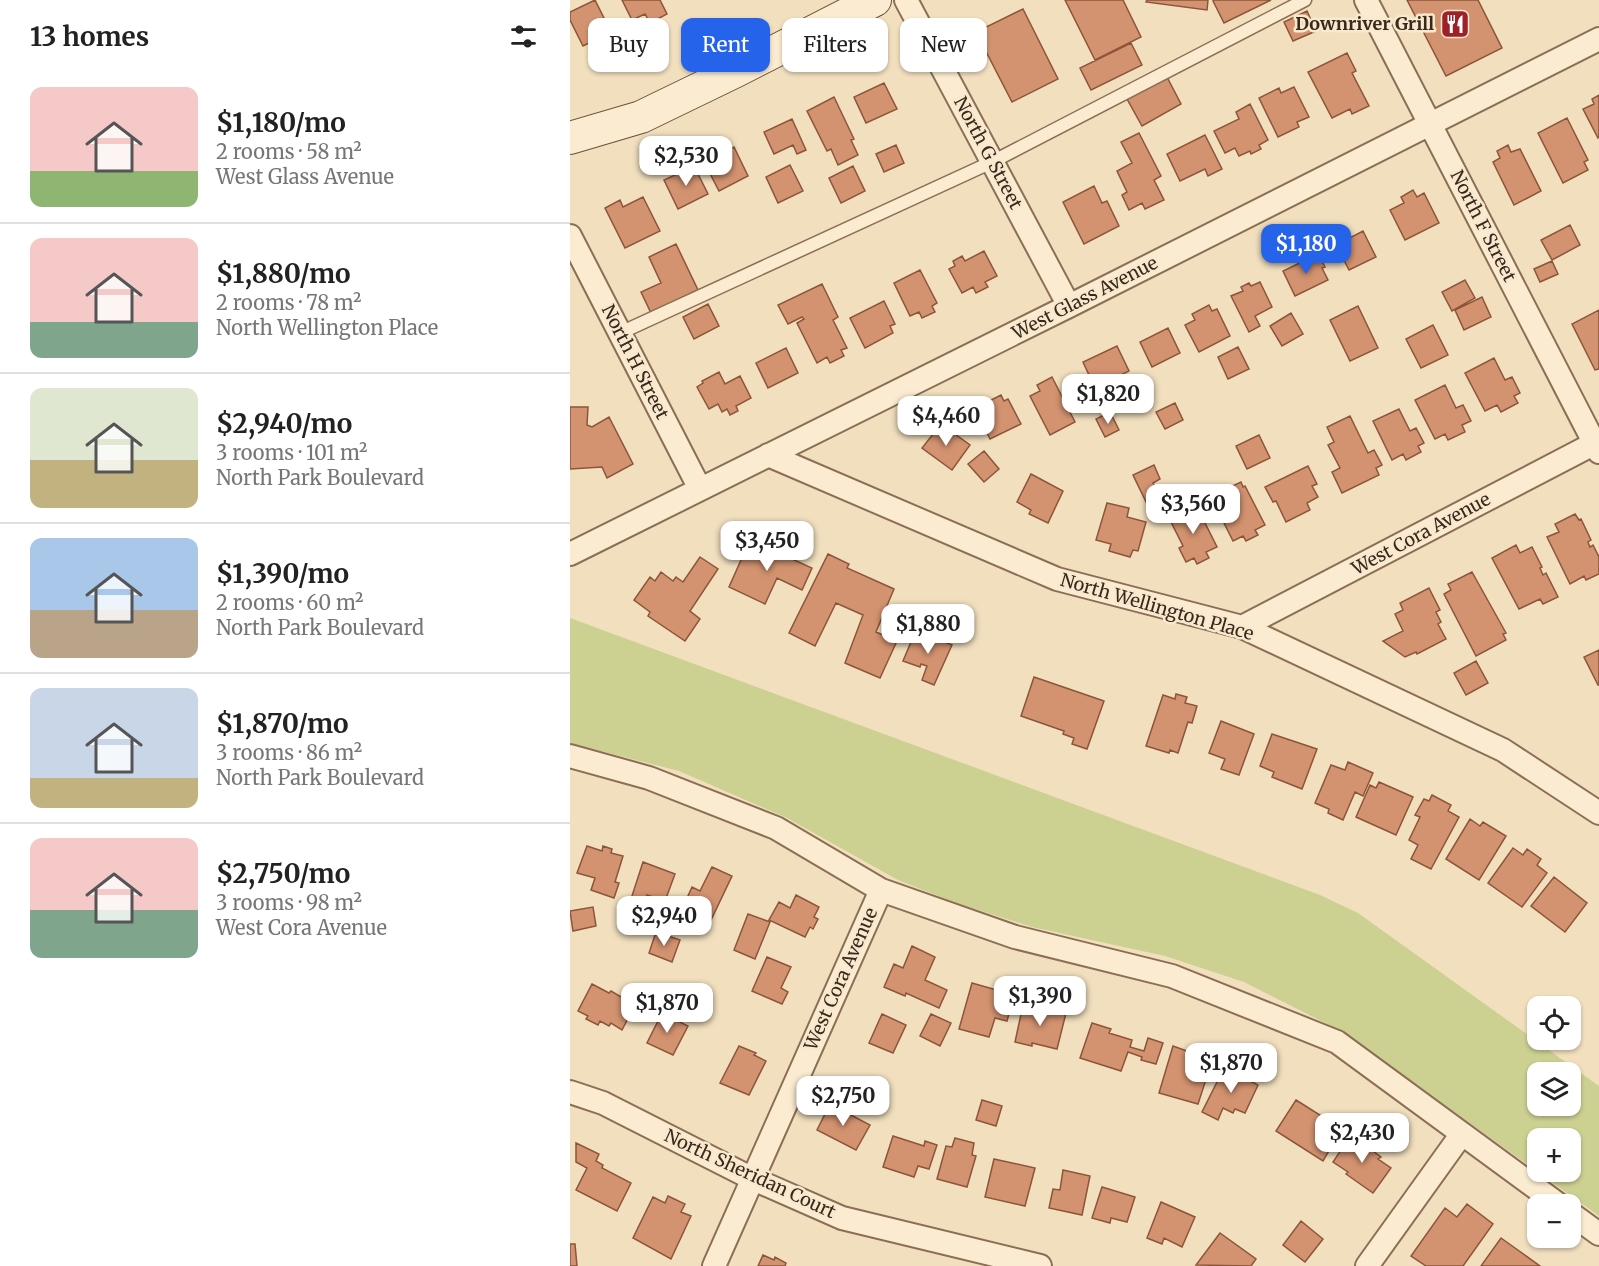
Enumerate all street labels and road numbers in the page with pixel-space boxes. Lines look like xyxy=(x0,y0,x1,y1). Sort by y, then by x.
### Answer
street label: North G Street xyxy=(949,93,1028,213)
street label: North F Street xyxy=(1445,166,1521,285)
street label: West Glass Avenue xyxy=(1007,251,1161,345)
street label: North H Street xyxy=(597,301,674,423)
street label: West Cora Avenue xyxy=(1347,487,1494,580)
street label: North Wellington Place xyxy=(1058,568,1256,645)
street label: West Cora Avenue xyxy=(798,904,882,1055)
street label: North Sheridan Court xyxy=(661,1124,839,1223)

